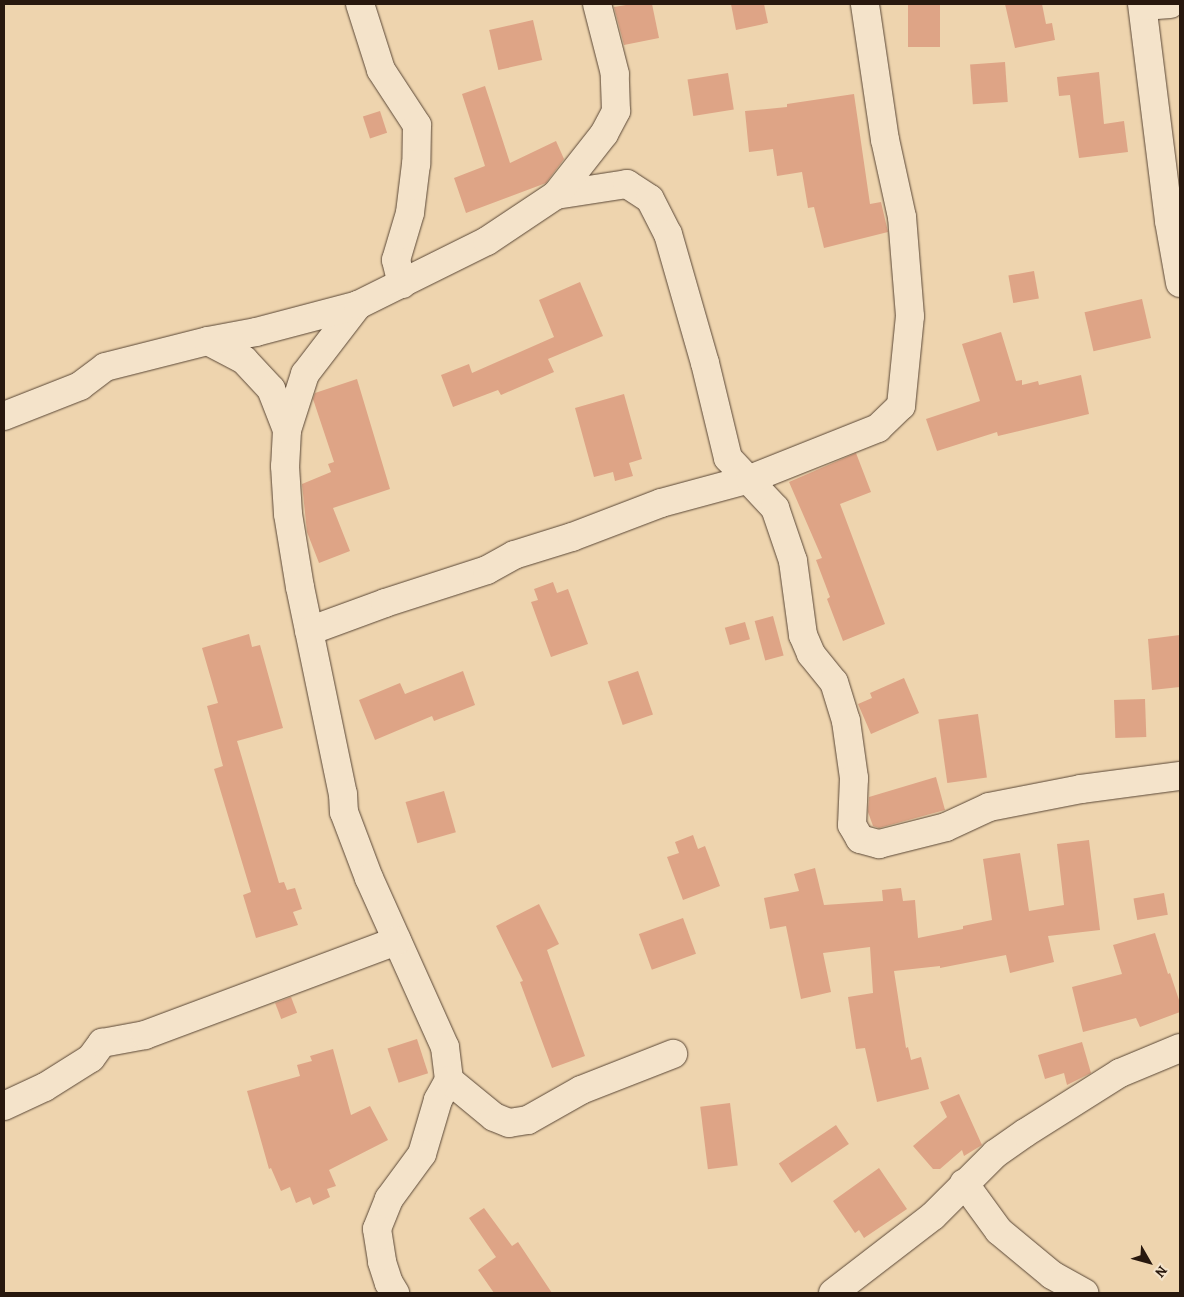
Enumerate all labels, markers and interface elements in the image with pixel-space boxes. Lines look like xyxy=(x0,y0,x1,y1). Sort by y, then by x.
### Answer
north arrow xyxy=(1124,1237,1174,1287)
text: N xyxy=(1151,1262,1172,1281)

